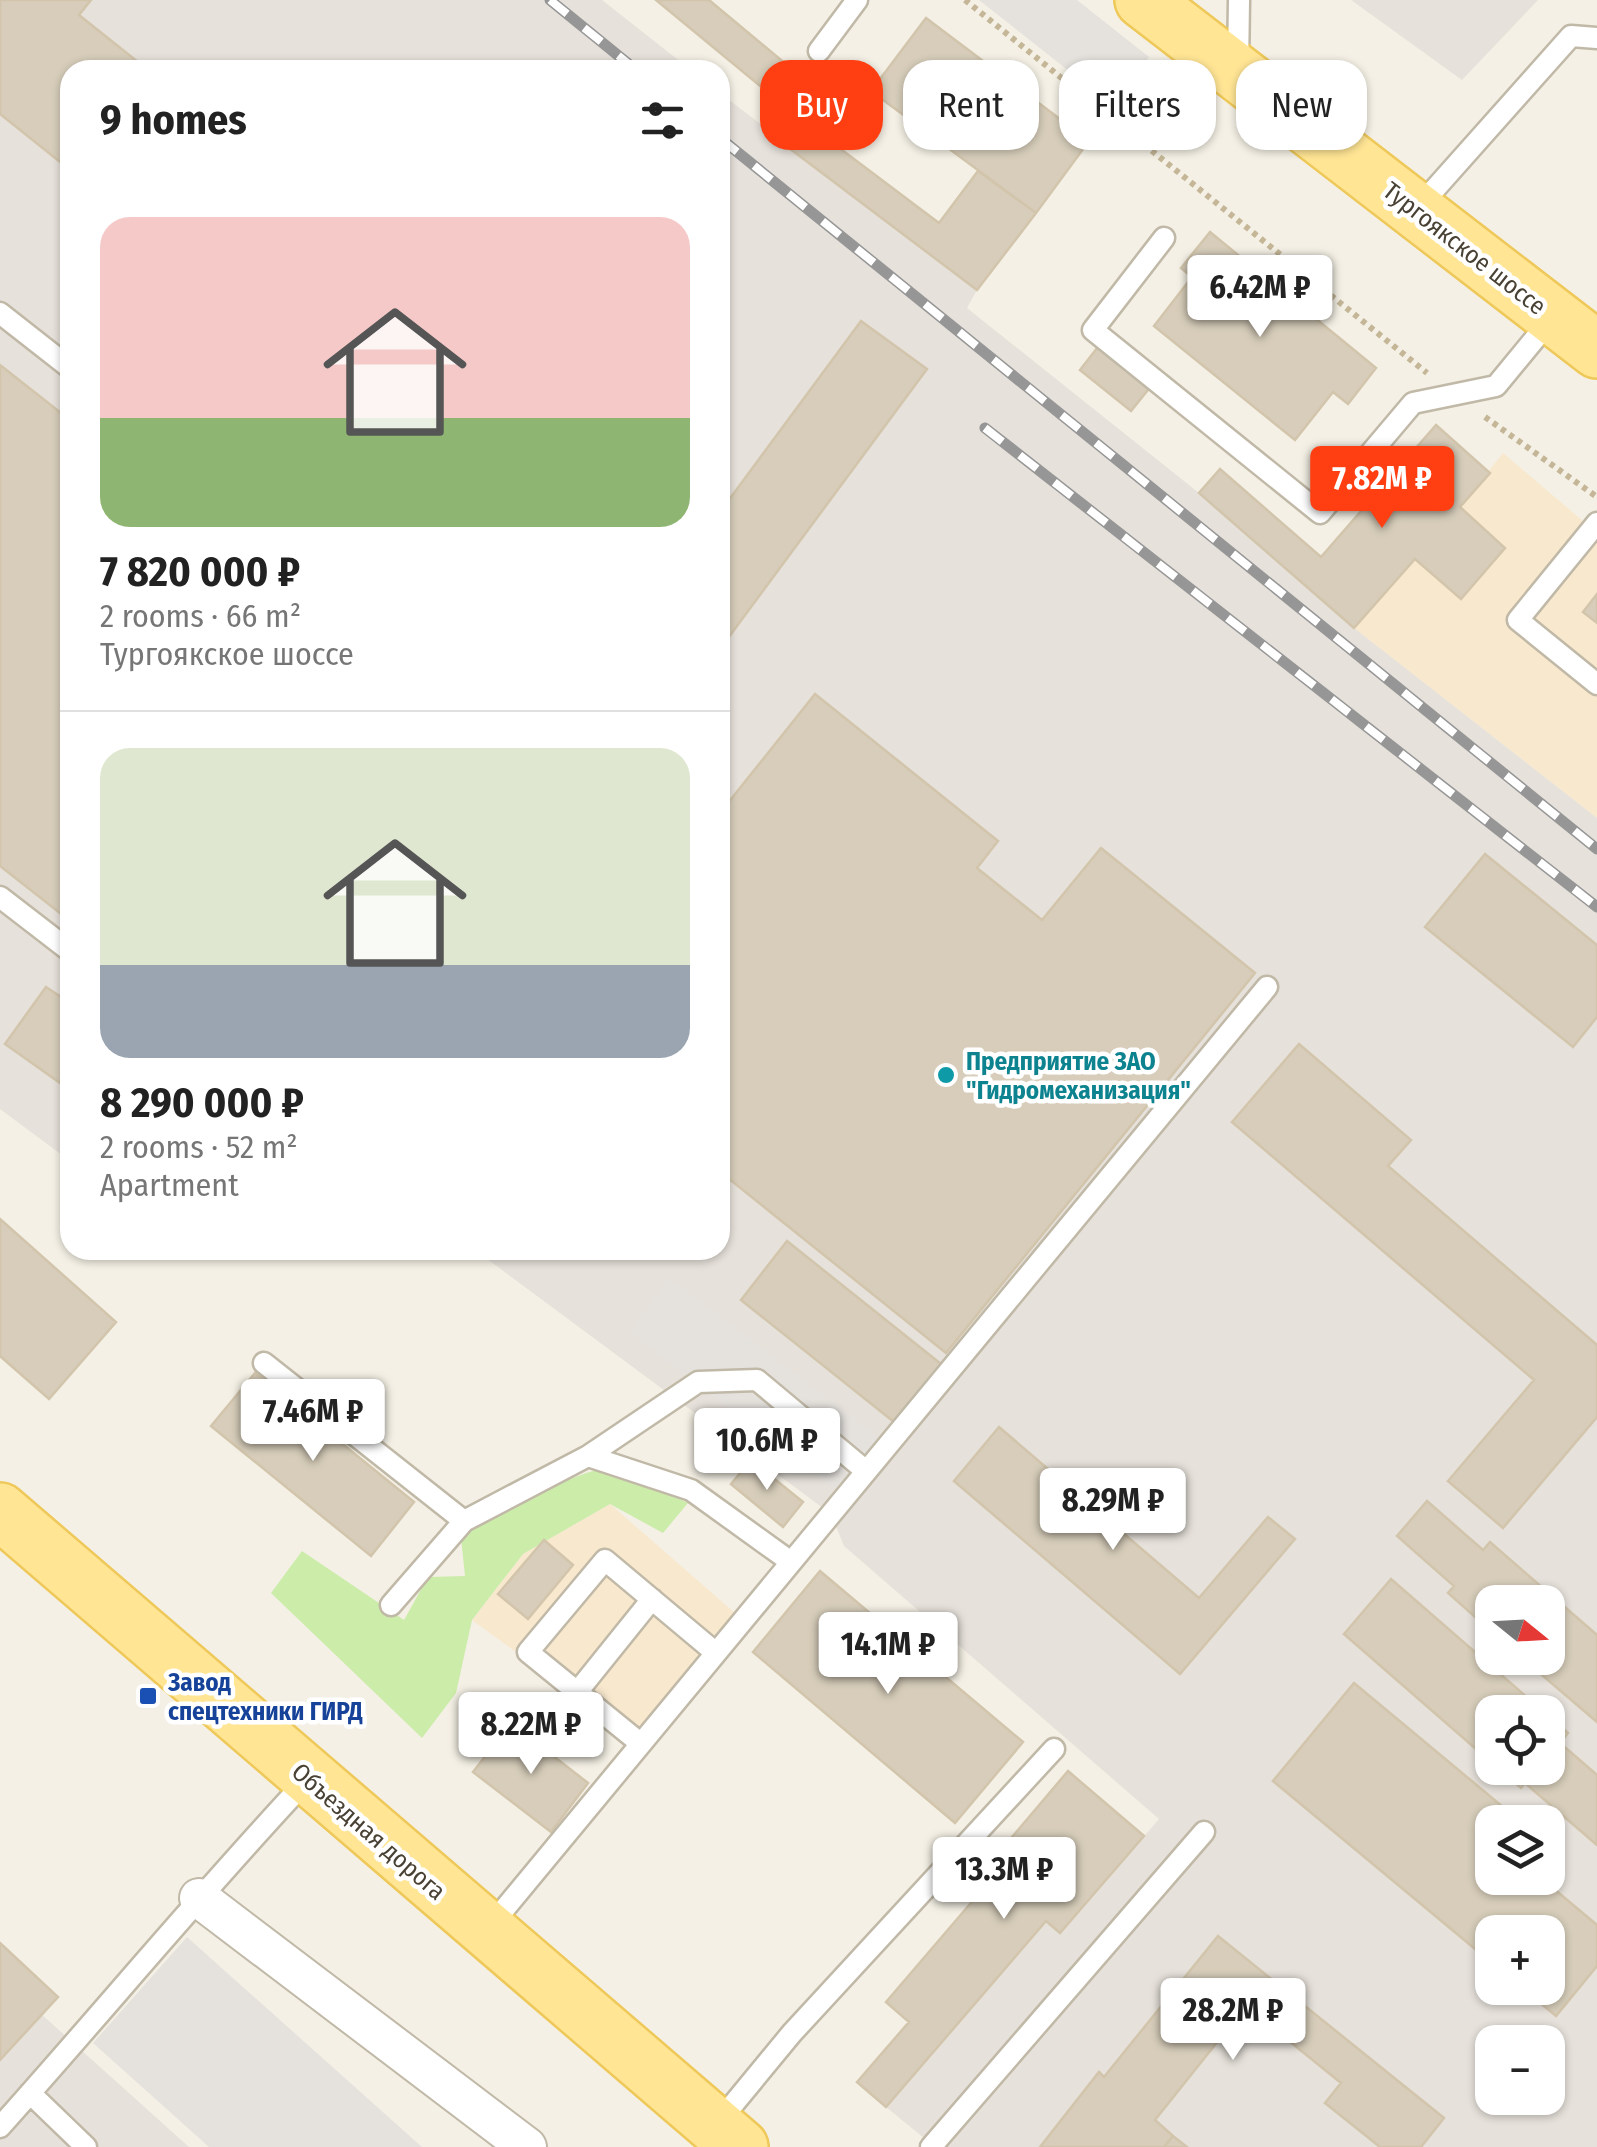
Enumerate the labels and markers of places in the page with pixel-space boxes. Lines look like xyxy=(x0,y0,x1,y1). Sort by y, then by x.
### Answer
pin: 6.42M ₽ xyxy=(1168,255,1352,340)
pin: 7.82M ₽ xyxy=(1290,446,1474,531)
place label: Предприятие ЗАО "Гидромеханизация" xyxy=(966,1047,1191,1106)
marker: Предприятие ЗАО "Гидромеханизация" xyxy=(935,1064,957,1086)
pin: 7.46M ₽ xyxy=(221,1379,405,1464)
pin: 10.6M ₽ xyxy=(675,1408,859,1493)
pin: 8.29M ₽ xyxy=(1021,1468,1205,1553)
pin: 14.1M ₽ xyxy=(796,1612,980,1697)
place label: Завод спецтехники ГИРД xyxy=(167,1668,363,1727)
marker: Завод спецтехники ГИРД xyxy=(137,1685,159,1707)
pin: 8.22M ₽ xyxy=(439,1692,623,1777)
pin: 13.3M ₽ xyxy=(912,1837,1096,1922)
pin: 28.2M ₽ xyxy=(1141,1978,1325,2063)

